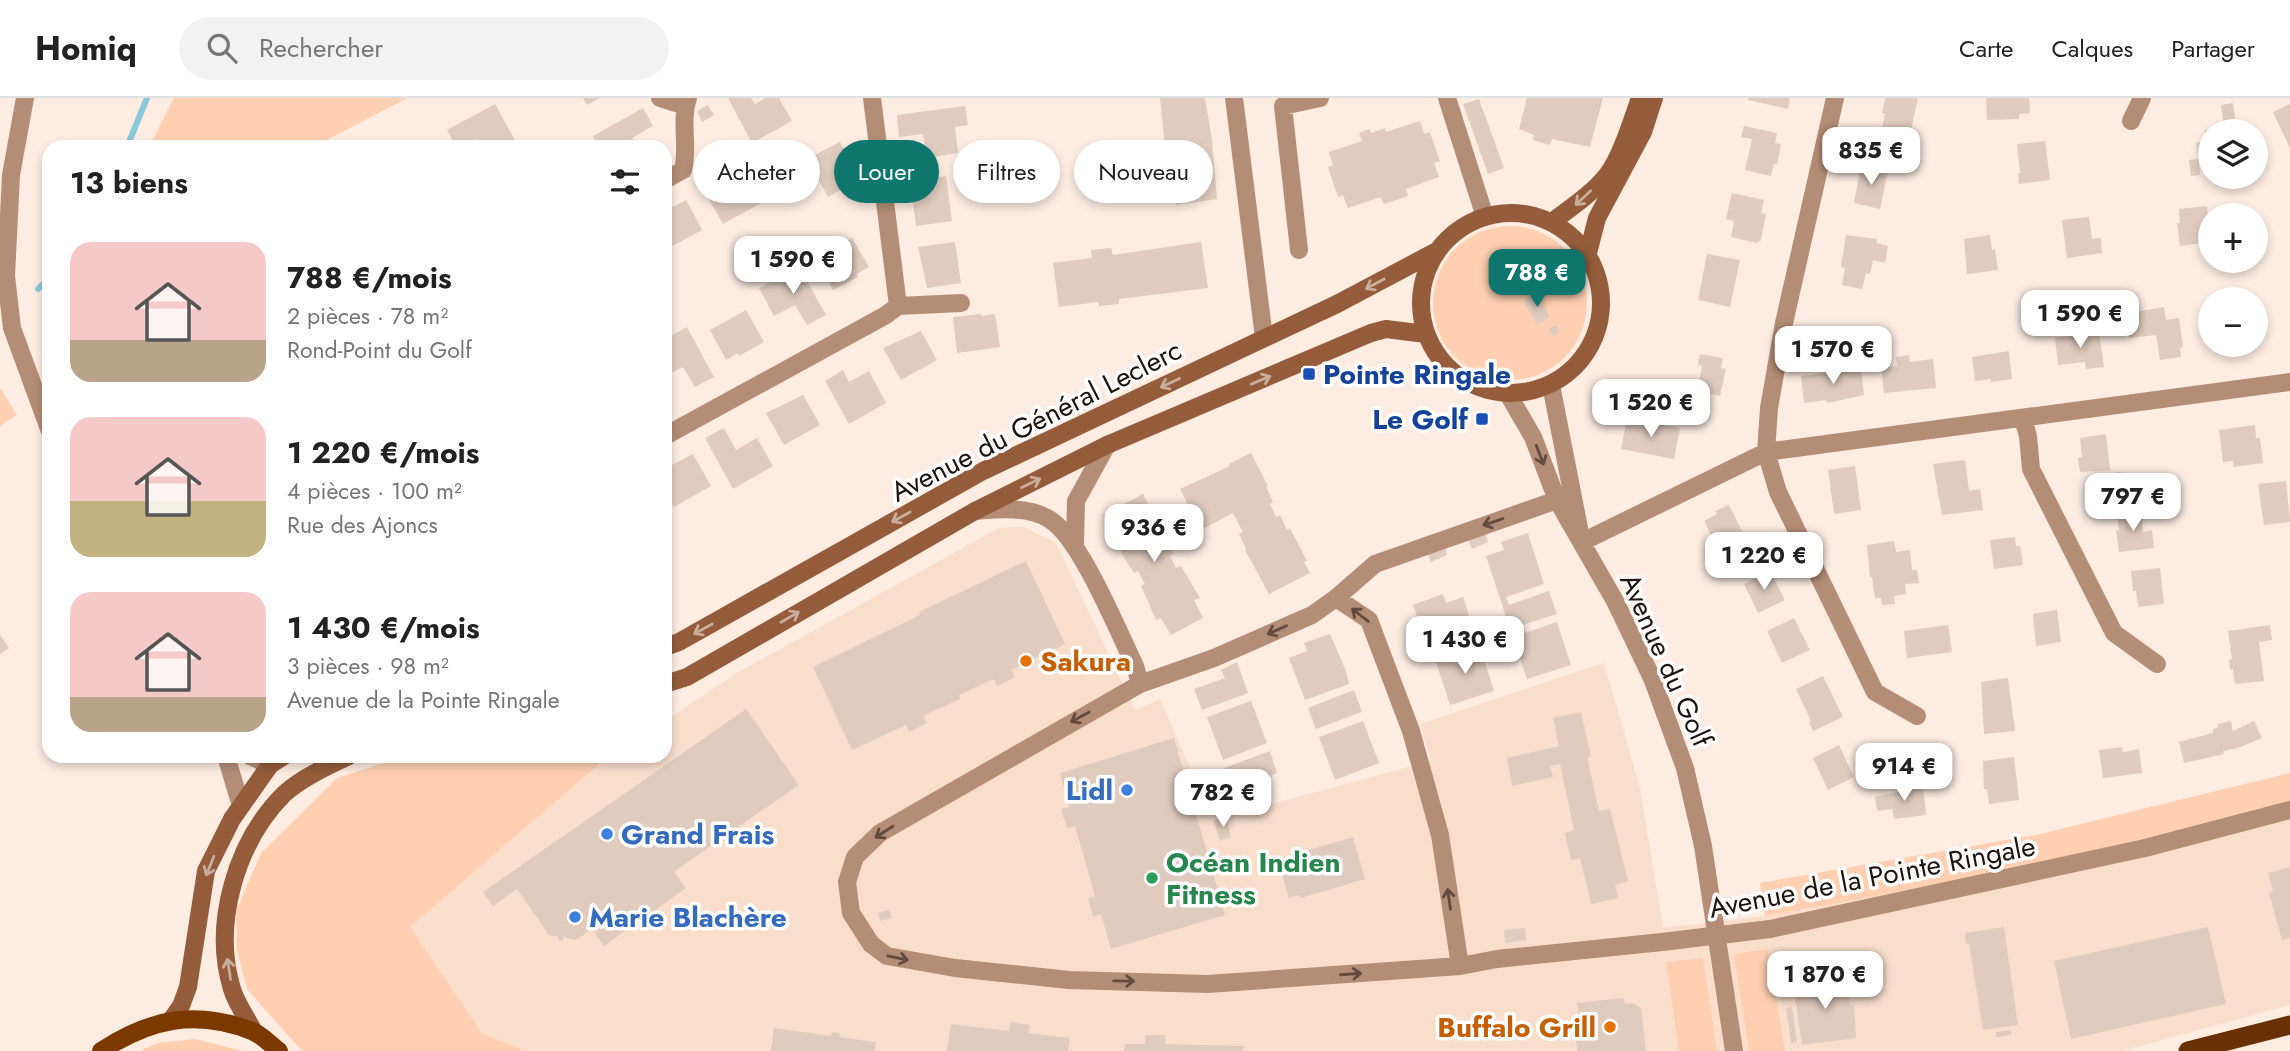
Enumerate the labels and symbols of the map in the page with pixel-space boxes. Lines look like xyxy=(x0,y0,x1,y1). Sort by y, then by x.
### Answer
pin: 835 € xyxy=(1822,127,1920,187)
one-way arrow xyxy=(1575,189,1592,206)
pin: 1 590 € xyxy=(728,236,858,296)
pin: 788 € xyxy=(1488,250,1586,309)
one-way arrow xyxy=(1365,278,1386,291)
pin: 1 590 € xyxy=(2015,290,2145,350)
pin: 1 570 € xyxy=(1768,327,1898,386)
street label: Avenue du Général Leclerc xyxy=(883,330,1189,512)
place label: Pointe Ringale xyxy=(1323,354,1511,395)
marker: Pointe Ringale xyxy=(1301,366,1317,382)
one-way arrow xyxy=(1250,373,1271,386)
one-way arrow xyxy=(1160,377,1181,390)
pin: 1 520 € xyxy=(1586,380,1716,439)
place label: Le Golf xyxy=(1372,399,1469,440)
marker: Le Golf xyxy=(1474,411,1490,427)
one-way arrow xyxy=(1534,443,1547,465)
pin: 797 € xyxy=(2084,474,2182,533)
one-way arrow xyxy=(1020,475,1041,489)
pin: 936 € xyxy=(1105,504,1203,564)
one-way arrow xyxy=(891,511,912,524)
one-way arrow xyxy=(1482,517,1504,529)
pin: 1 220 € xyxy=(1699,532,1829,592)
street label: Avenue du Golf xyxy=(1609,567,1723,754)
one-way arrow xyxy=(1351,608,1370,623)
one-way arrow xyxy=(779,610,799,624)
pin: 1 430 € xyxy=(1400,616,1530,676)
one-way arrow xyxy=(693,622,713,636)
one-way arrow xyxy=(1266,624,1288,637)
place label: Sakura xyxy=(1040,641,1131,682)
marker: Sakura xyxy=(1018,653,1034,669)
one-way arrow xyxy=(1071,710,1091,724)
pin: 914 € xyxy=(1855,744,1953,803)
place label: Lidl xyxy=(1066,770,1113,811)
pin: 782 € xyxy=(1174,770,1272,829)
marker: Lidl xyxy=(1119,782,1135,798)
place label: Grand Frais xyxy=(621,814,774,855)
one-way arrow xyxy=(875,824,894,839)
street label: Avenue de la Pointe Ringale xyxy=(1705,825,2039,929)
marker: Grand Frais xyxy=(599,826,615,842)
place label: Océan Indien Fitness xyxy=(1166,842,1341,915)
one-way arrow xyxy=(202,855,215,876)
marker: Océan Indien Fitness xyxy=(1144,870,1160,886)
one-way arrow xyxy=(1443,888,1456,911)
place label: Marie Blachère xyxy=(589,897,787,938)
marker: Marie Blachère xyxy=(567,909,583,925)
one-way arrow xyxy=(886,951,909,965)
pin: 1 870 € xyxy=(1760,951,1890,1011)
one-way arrow xyxy=(222,958,235,981)
one-way arrow xyxy=(1339,967,1362,980)
one-way arrow xyxy=(1112,975,1135,988)
place label: Buffalo Grill xyxy=(1437,1007,1596,1048)
marker: Buffalo Grill xyxy=(1602,1019,1618,1035)

